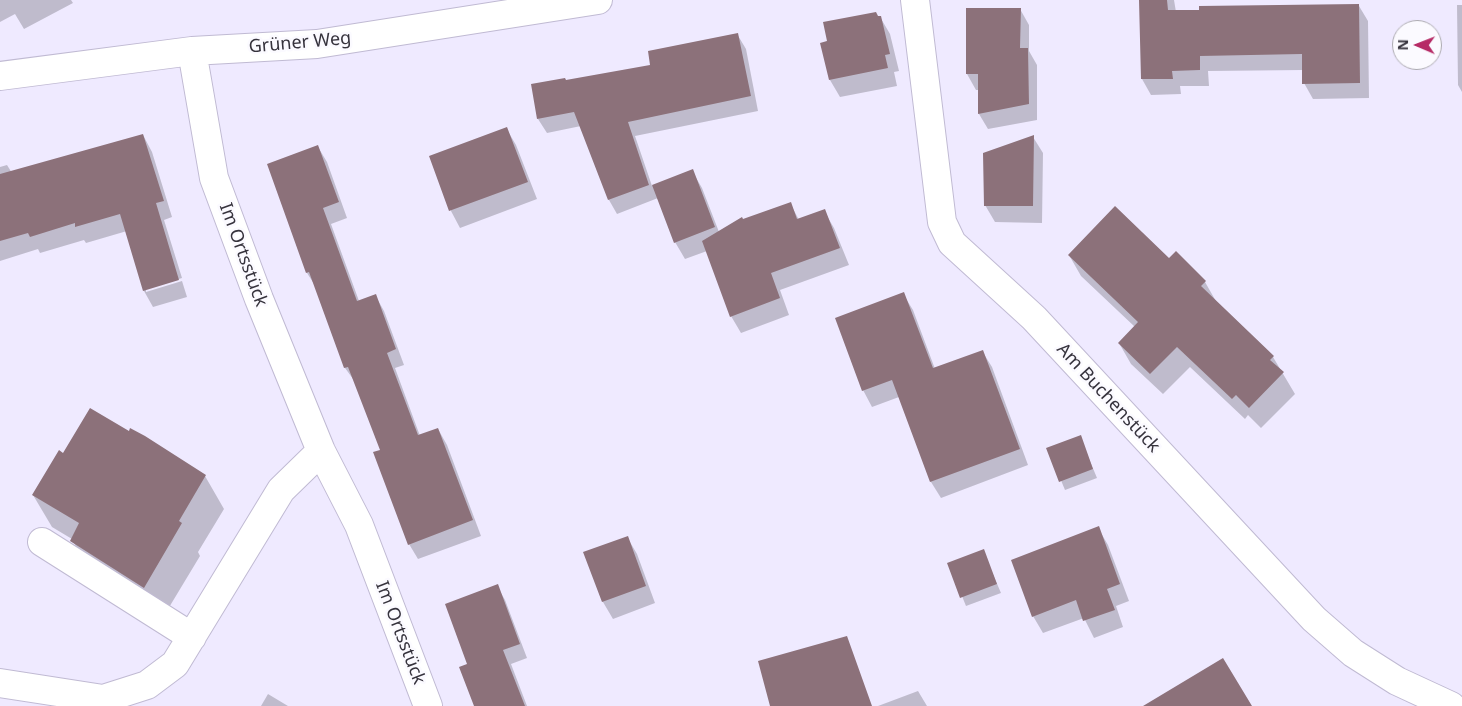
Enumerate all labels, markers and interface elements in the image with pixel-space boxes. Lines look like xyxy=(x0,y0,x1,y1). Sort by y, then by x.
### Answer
north arrow xyxy=(1392,20,1442,70)
street label: Grüner Weg xyxy=(248,28,352,58)
text: N xyxy=(1393,39,1412,51)
street label: Im Ortsstück xyxy=(214,200,272,310)
street label: Am Buchenstück xyxy=(1052,339,1164,457)
street label: Im Ortsstück xyxy=(370,578,430,688)

